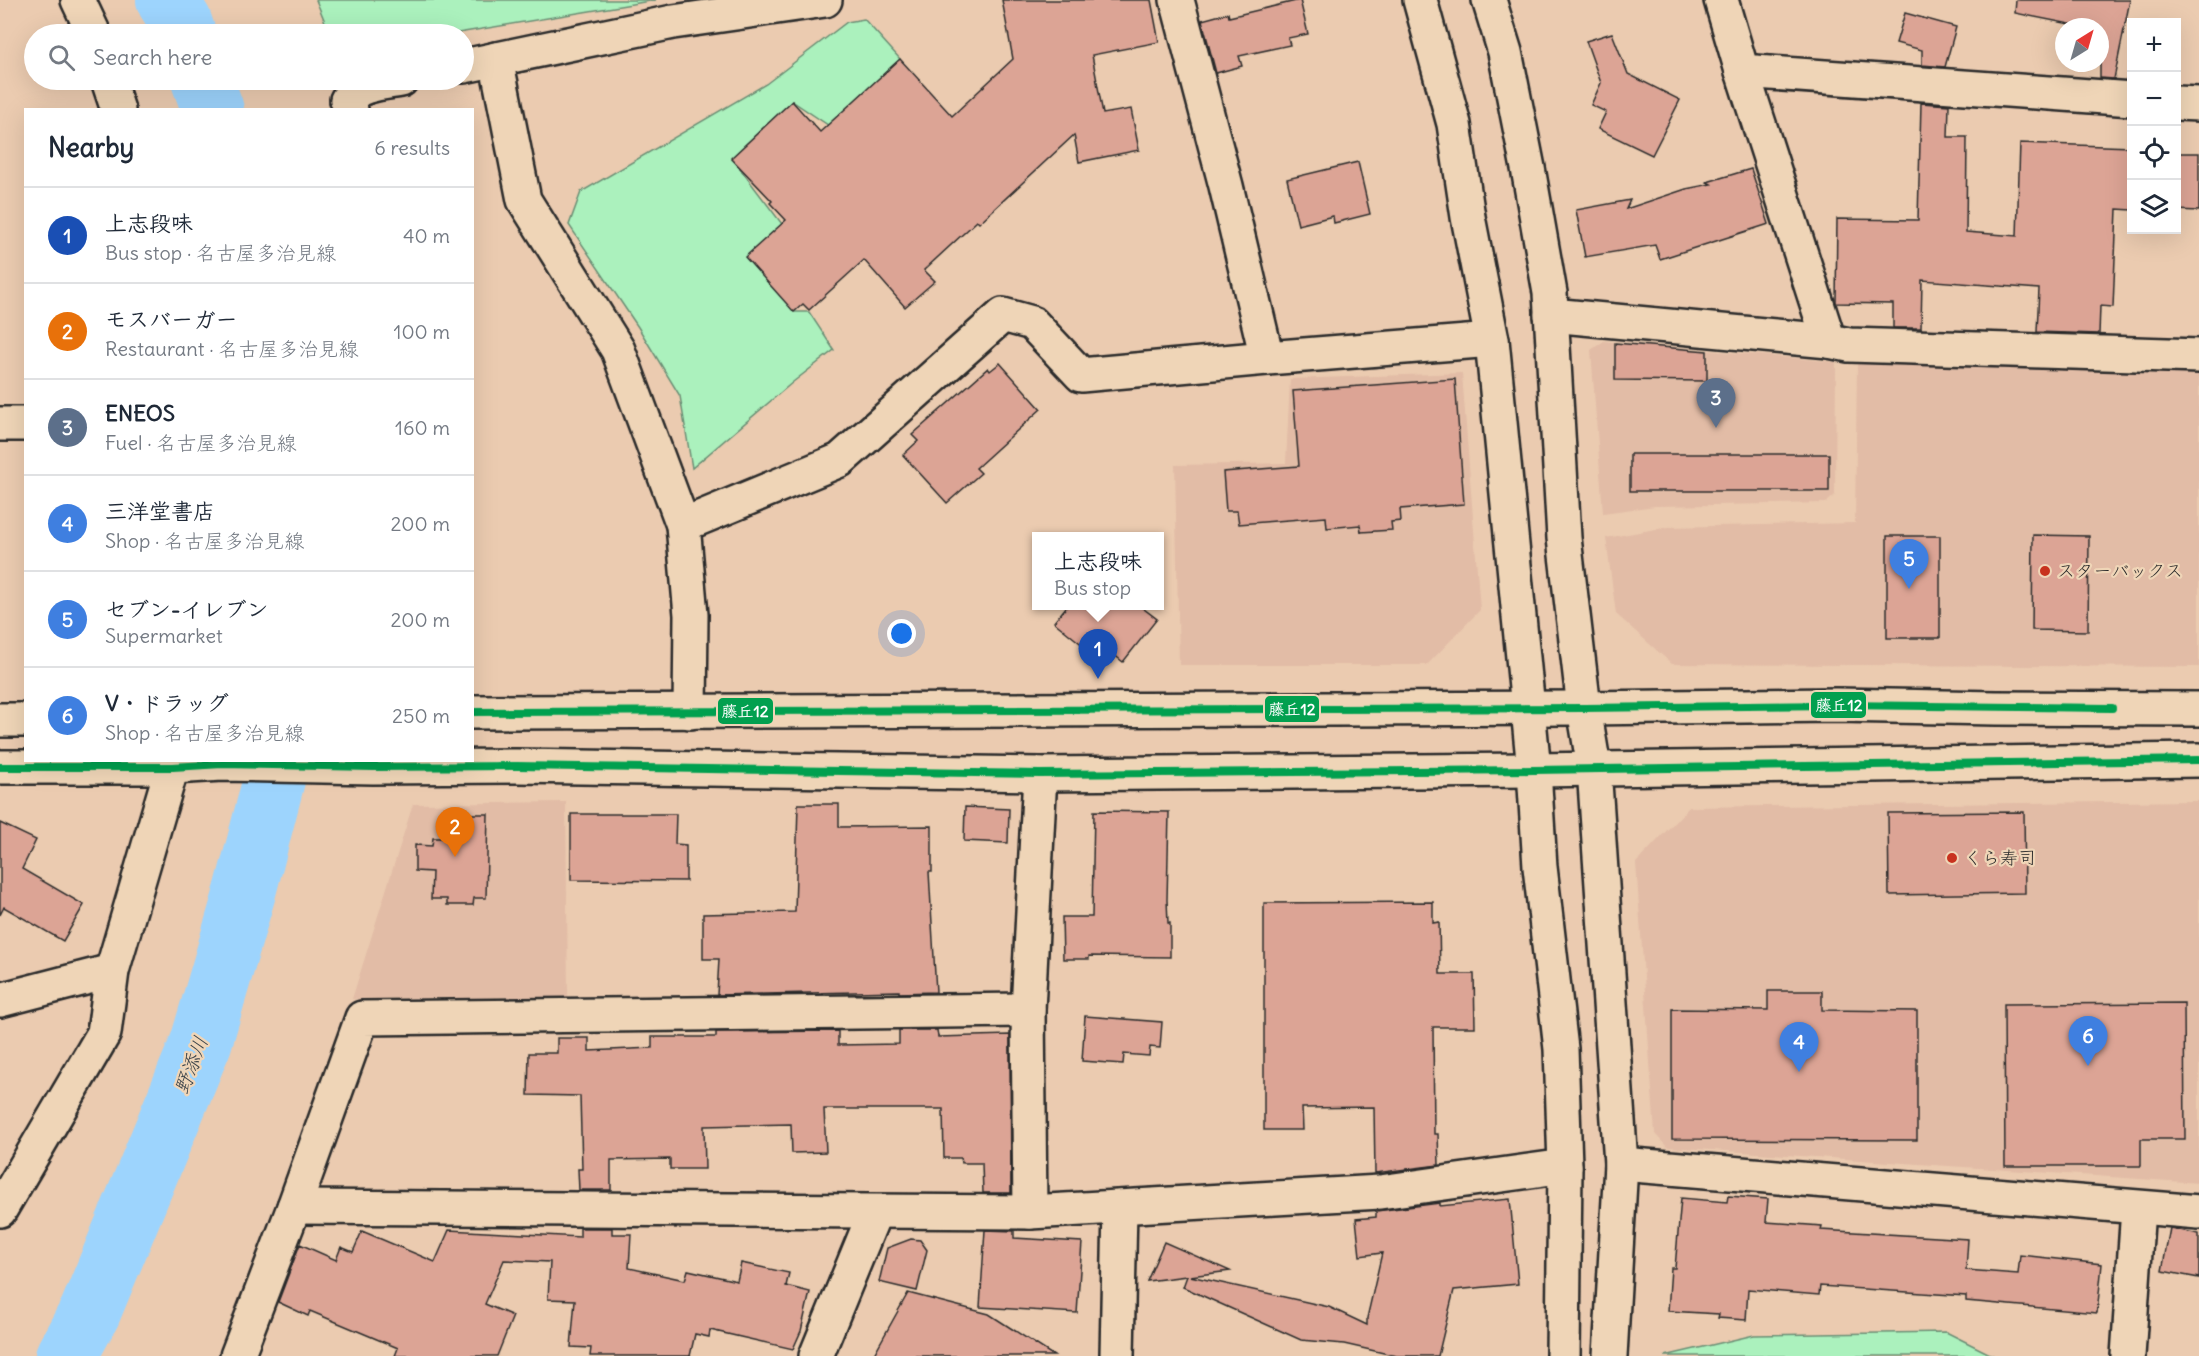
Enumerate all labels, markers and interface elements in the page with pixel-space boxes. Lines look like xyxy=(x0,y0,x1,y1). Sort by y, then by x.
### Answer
north arrow xyxy=(2055,18,2109,72)
map controls xyxy=(2127,18,2181,234)
button: + xyxy=(2127,18,2181,72)
search box xyxy=(24,24,474,90)
icon: search xyxy=(45,41,78,74)
text: Search here xyxy=(93,43,212,71)
button: − xyxy=(2127,72,2181,126)
button: locate xyxy=(2127,126,2181,180)
text: Nearby xyxy=(48,131,134,164)
text: 6 results xyxy=(374,135,450,160)
button: layers xyxy=(2127,180,2181,234)
text: 上志段味 xyxy=(105,209,193,237)
text: 1 xyxy=(64,223,71,248)
text: 40 m xyxy=(403,223,450,248)
text: Bus stop · 名古屋多治見線 xyxy=(105,240,336,265)
text: モスバーガー xyxy=(105,305,237,333)
text: 2 xyxy=(62,319,73,344)
text: 100 m xyxy=(393,319,450,344)
text: Restaurant · 名古屋多治見線 xyxy=(105,336,358,361)
pin: 3 xyxy=(1696,378,1736,428)
text: ENEOS xyxy=(105,399,175,427)
text: 3 xyxy=(62,415,73,440)
text: 160 m xyxy=(395,415,450,440)
text: Fuel · 名古屋多治見線 xyxy=(105,430,296,455)
text: 三洋堂書店 xyxy=(105,497,215,525)
text: 4 xyxy=(62,511,73,536)
text: 200 m xyxy=(390,511,450,536)
text: Shop · 名古屋多治見線 xyxy=(105,528,304,553)
popup xyxy=(1032,532,1164,610)
pin: 5 xyxy=(1890,540,1928,589)
text: 上志段味 xyxy=(1054,547,1142,575)
place label: スターバックス xyxy=(2057,559,2183,582)
marker: スターバックス xyxy=(2038,564,2052,578)
text: Bus stop xyxy=(1054,575,1131,600)
text: セブン-イレブン xyxy=(105,595,268,623)
text: 5 xyxy=(62,607,73,632)
text: 200 m xyxy=(390,607,450,632)
your location xyxy=(887,619,916,648)
text: Supermarket xyxy=(105,623,223,648)
pin: 1 xyxy=(1078,630,1118,679)
text: V・ドラッグ xyxy=(105,689,229,717)
line badge: 藤丘12 xyxy=(1810,691,1867,719)
line badge: 藤丘12 xyxy=(1264,695,1320,723)
text: 藤丘12 xyxy=(1815,695,1863,715)
line badge: 藤丘12 xyxy=(717,697,774,725)
text: 藤丘12 xyxy=(1268,699,1316,719)
text: 藤丘12 xyxy=(721,701,769,721)
text: 6 xyxy=(62,703,73,728)
text: 250 m xyxy=(392,703,450,728)
text: Shop · 名古屋多治見線 xyxy=(105,720,304,745)
pin: 2 xyxy=(436,808,474,857)
place label: くら寿司 xyxy=(1964,846,2036,869)
marker: くら寿司 xyxy=(1945,851,1959,865)
pin: 6 xyxy=(2068,1016,2108,1066)
pin: 4 xyxy=(1780,1022,1818,1072)
water label: 野添川 xyxy=(168,1032,213,1097)

